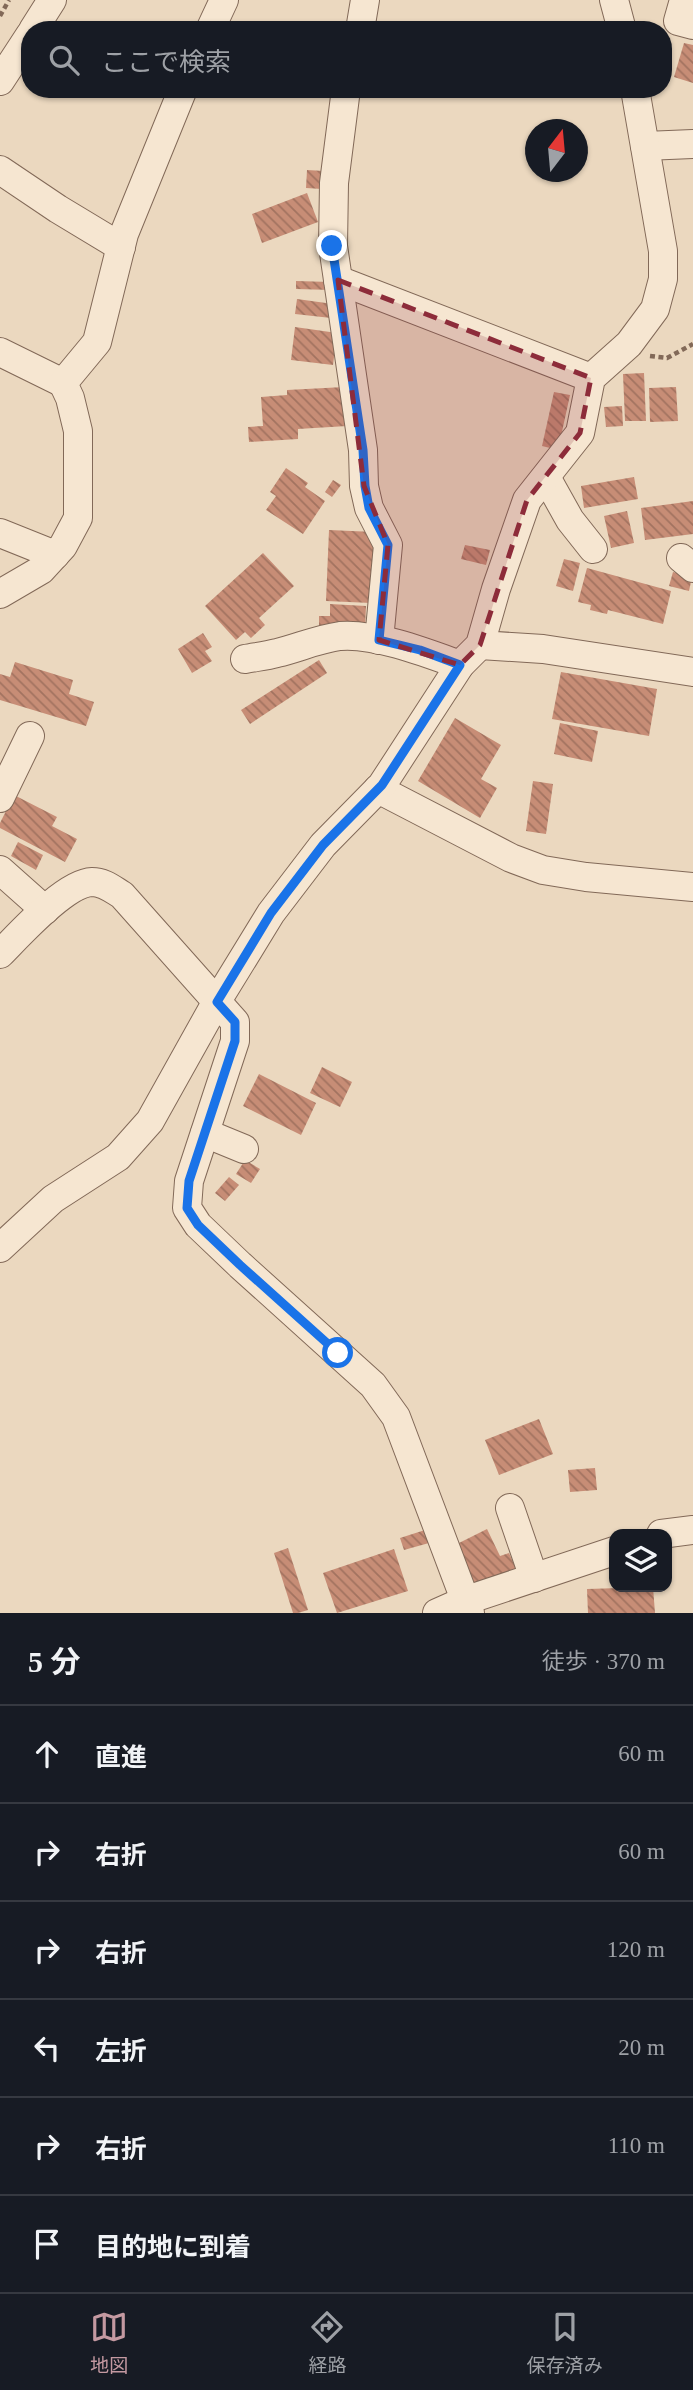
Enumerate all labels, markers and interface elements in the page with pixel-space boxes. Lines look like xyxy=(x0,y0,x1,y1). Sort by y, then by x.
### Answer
search box xyxy=(21,21,672,98)
icon: search xyxy=(45,41,83,79)
text: ここで検索 xyxy=(101,48,231,77)
north arrow xyxy=(525,119,588,182)
route end xyxy=(316,230,347,261)
route start xyxy=(322,1337,353,1368)
map controls xyxy=(609,1529,672,1592)
button: layers xyxy=(609,1529,672,1592)
text: 5 分 xyxy=(28,1645,81,1678)
text: 徒歩 · 370 m xyxy=(542,1649,665,1674)
icon: ahead xyxy=(28,1735,66,1773)
text: 60 m xyxy=(618,1741,665,1766)
text: 直進 xyxy=(95,1743,147,1772)
icon: right xyxy=(28,1833,66,1871)
text: 60 m xyxy=(618,1839,665,1864)
text: 右折 xyxy=(95,1841,147,1870)
icon: right xyxy=(28,1931,66,1969)
text: 120 m xyxy=(607,1937,665,1962)
text: 右折 xyxy=(95,1939,147,1968)
icon: left xyxy=(28,2029,66,2067)
text: 20 m xyxy=(618,2035,665,2060)
text: 左折 xyxy=(95,2037,147,2066)
icon: right xyxy=(28,2127,66,2165)
text: 110 m xyxy=(608,2133,665,2158)
text: 右折 xyxy=(95,2135,147,2164)
icon: arrive xyxy=(28,2225,66,2263)
text: 目的地に到着 xyxy=(95,2233,251,2262)
tab: 地図 xyxy=(90,2308,128,2377)
tab: 経路 xyxy=(308,2308,347,2377)
tab: 保存済み xyxy=(527,2308,603,2377)

